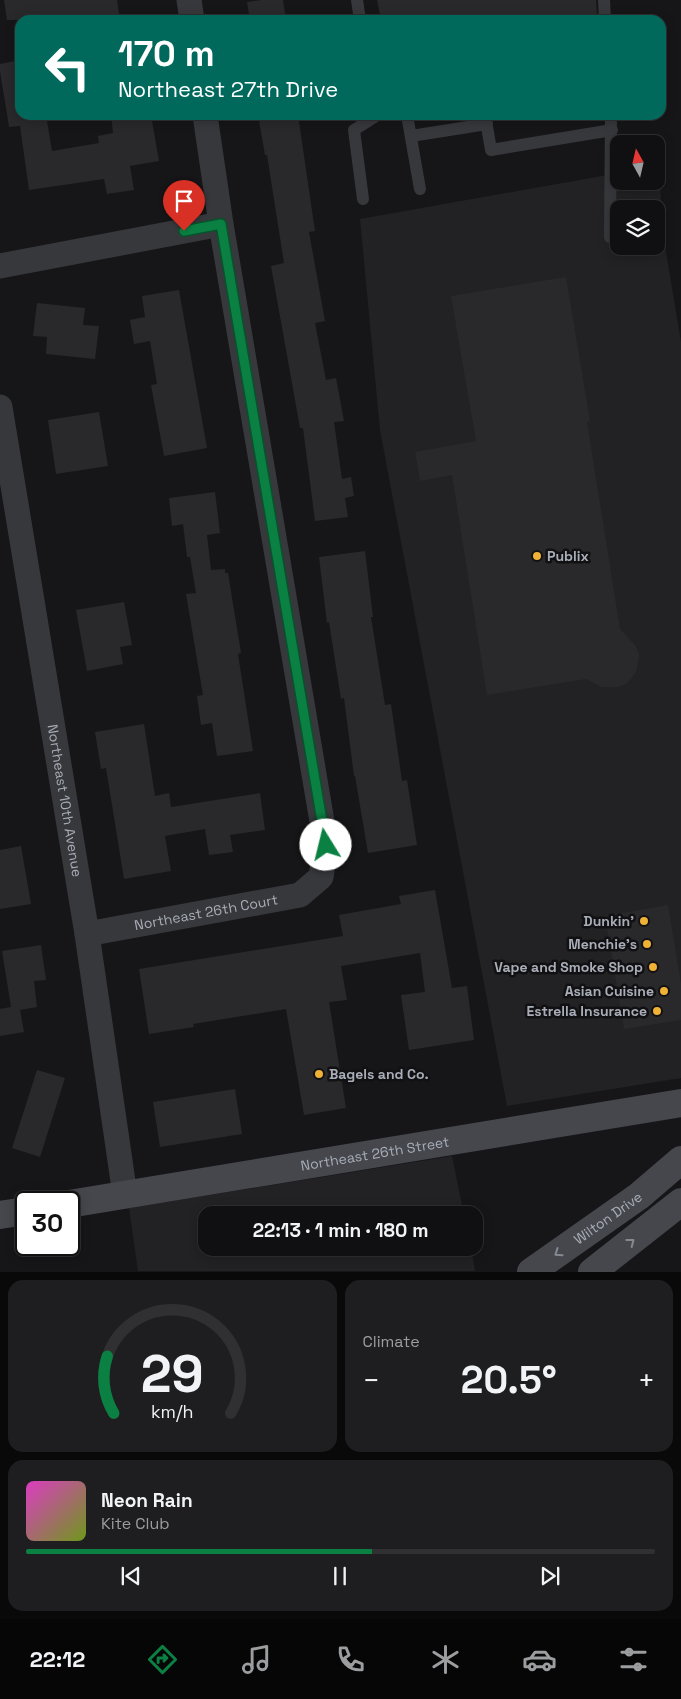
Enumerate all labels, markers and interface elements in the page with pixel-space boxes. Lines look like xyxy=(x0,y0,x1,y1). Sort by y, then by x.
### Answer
text: 170 m xyxy=(118,32,215,76)
icon: left xyxy=(35,35,100,100)
text: Northeast 27th Drive xyxy=(118,75,338,103)
north arrow xyxy=(610,135,665,190)
map controls xyxy=(610,135,665,255)
pin xyxy=(163,180,205,231)
icon: arrive xyxy=(170,187,198,215)
button: layers xyxy=(610,200,665,255)
place label: Publix xyxy=(547,547,589,565)
marker: Publix xyxy=(531,550,543,562)
street label: Northeast 10th Avenue xyxy=(44,723,86,878)
position arrow xyxy=(299,818,351,870)
street label: Northeast 26th Court xyxy=(133,890,279,934)
place label: Dunkin' xyxy=(583,912,634,930)
marker: Dunkin' xyxy=(638,915,650,927)
place label: Menchie's xyxy=(568,935,637,953)
marker: Menchie's xyxy=(641,938,653,950)
place label: Vape and Smoke Shop xyxy=(494,958,643,976)
marker: Vape and Smoke Shop xyxy=(647,961,659,973)
place label: Asian Cuisine xyxy=(565,982,654,1000)
marker: Asian Cuisine xyxy=(658,985,670,997)
place label: Estrella Insurance xyxy=(527,1002,647,1020)
marker: Estrella Insurance xyxy=(651,1005,663,1017)
place label: Bagels and Co. xyxy=(329,1065,429,1083)
marker: Bagels and Co. xyxy=(313,1068,325,1080)
street label: Northeast 26th Street xyxy=(299,1132,451,1175)
street label: Wilton Drive xyxy=(570,1188,646,1248)
speed limit sign: 30 xyxy=(15,1191,80,1256)
text: 22:13 · 1 min · 180 m xyxy=(253,1218,428,1243)
one-way arrow xyxy=(625,1240,634,1248)
one-way arrow xyxy=(554,1247,564,1256)
text: Climate xyxy=(363,1331,420,1352)
text: 29 xyxy=(141,1341,204,1407)
text: 20.5° xyxy=(461,1356,557,1404)
text: − xyxy=(363,1362,380,1398)
text: + xyxy=(638,1362,655,1398)
text: km/h xyxy=(151,1400,194,1423)
text: Neon Rain xyxy=(101,1488,193,1513)
text: Kite Club xyxy=(101,1513,170,1534)
icon: previous xyxy=(117,1562,145,1590)
icon: pause xyxy=(326,1562,354,1590)
icon: next xyxy=(536,1562,564,1590)
icon: directions xyxy=(145,1642,180,1677)
icon: music xyxy=(239,1642,274,1677)
icon: phone xyxy=(333,1642,368,1677)
icon: climate xyxy=(428,1642,463,1677)
icon: car xyxy=(522,1642,557,1677)
icon: filters xyxy=(616,1642,651,1677)
text: 22:12 xyxy=(30,1645,85,1673)

